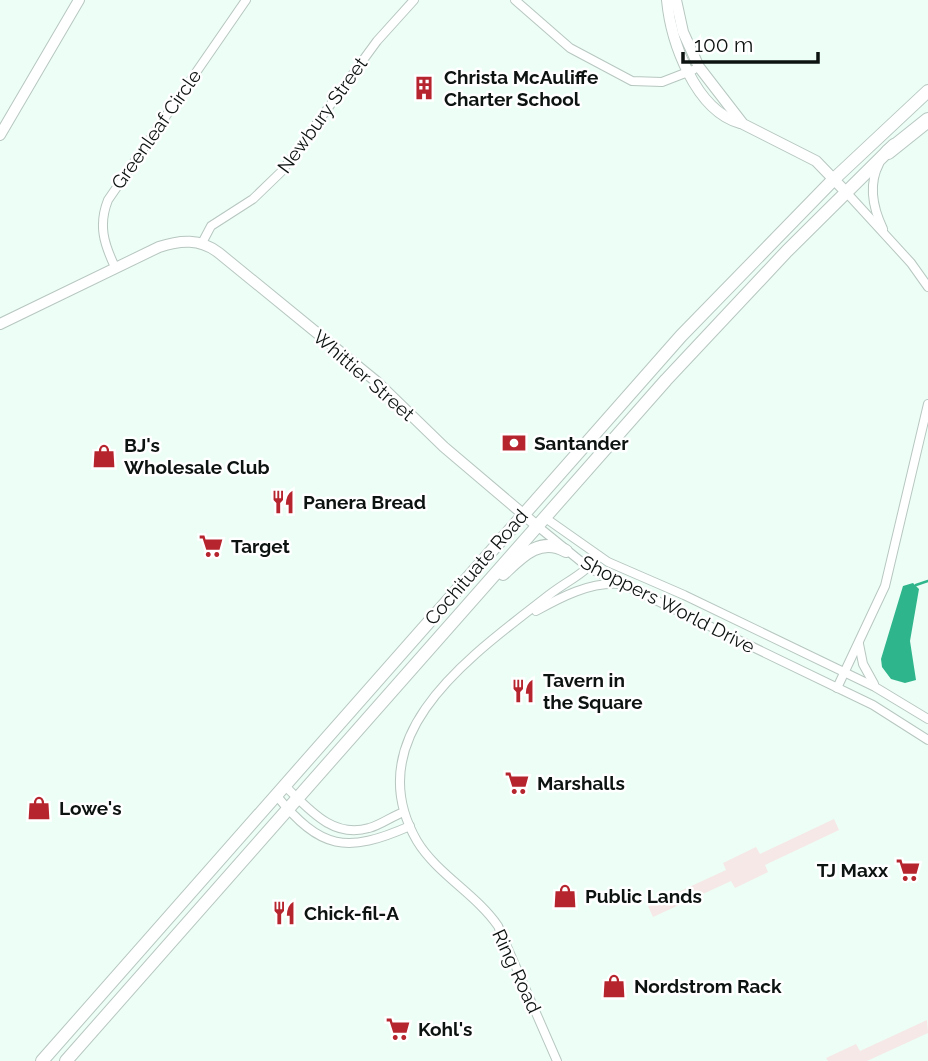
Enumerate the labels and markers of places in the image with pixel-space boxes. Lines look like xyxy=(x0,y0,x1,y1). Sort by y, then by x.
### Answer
place label: Christa McAuliffe Charter School xyxy=(444,66,598,110)
building icon: Christa McAuliffe Charter School xyxy=(410,74,438,102)
bank icon: Santander xyxy=(500,429,528,457)
place label: Santander xyxy=(534,432,629,454)
place label: BJ's Wholesale Club xyxy=(124,434,270,478)
shop icon: BJ's Wholesale Club xyxy=(90,442,118,470)
restaurant icon: Panera Bread xyxy=(269,488,297,516)
place label: Panera Bread xyxy=(303,491,426,513)
supermarket icon: Target xyxy=(197,532,225,560)
place label: Target xyxy=(231,535,291,557)
place label: Tavern in the Square xyxy=(543,669,643,713)
restaurant icon: Tavern in the Square xyxy=(509,677,537,705)
supermarket icon: Marshalls xyxy=(503,769,531,797)
place label: Marshalls xyxy=(537,772,625,794)
shop icon: Lowe's xyxy=(25,794,53,822)
place label: Lowe's xyxy=(59,797,122,819)
supermarket icon: TJ Maxx xyxy=(894,856,922,884)
place label: TJ Maxx xyxy=(817,859,889,881)
shop icon: Public Lands xyxy=(551,882,579,910)
place label: Public Lands xyxy=(585,885,702,907)
restaurant icon: Chick-fil-A xyxy=(270,899,298,927)
place label: Chick-fil-A xyxy=(304,902,399,924)
shop icon: Nordstrom Rack xyxy=(600,972,628,1000)
place label: Nordstrom Rack xyxy=(634,975,782,997)
supermarket icon: Kohl's xyxy=(384,1015,412,1043)
place label: Kohl's xyxy=(418,1018,472,1040)

